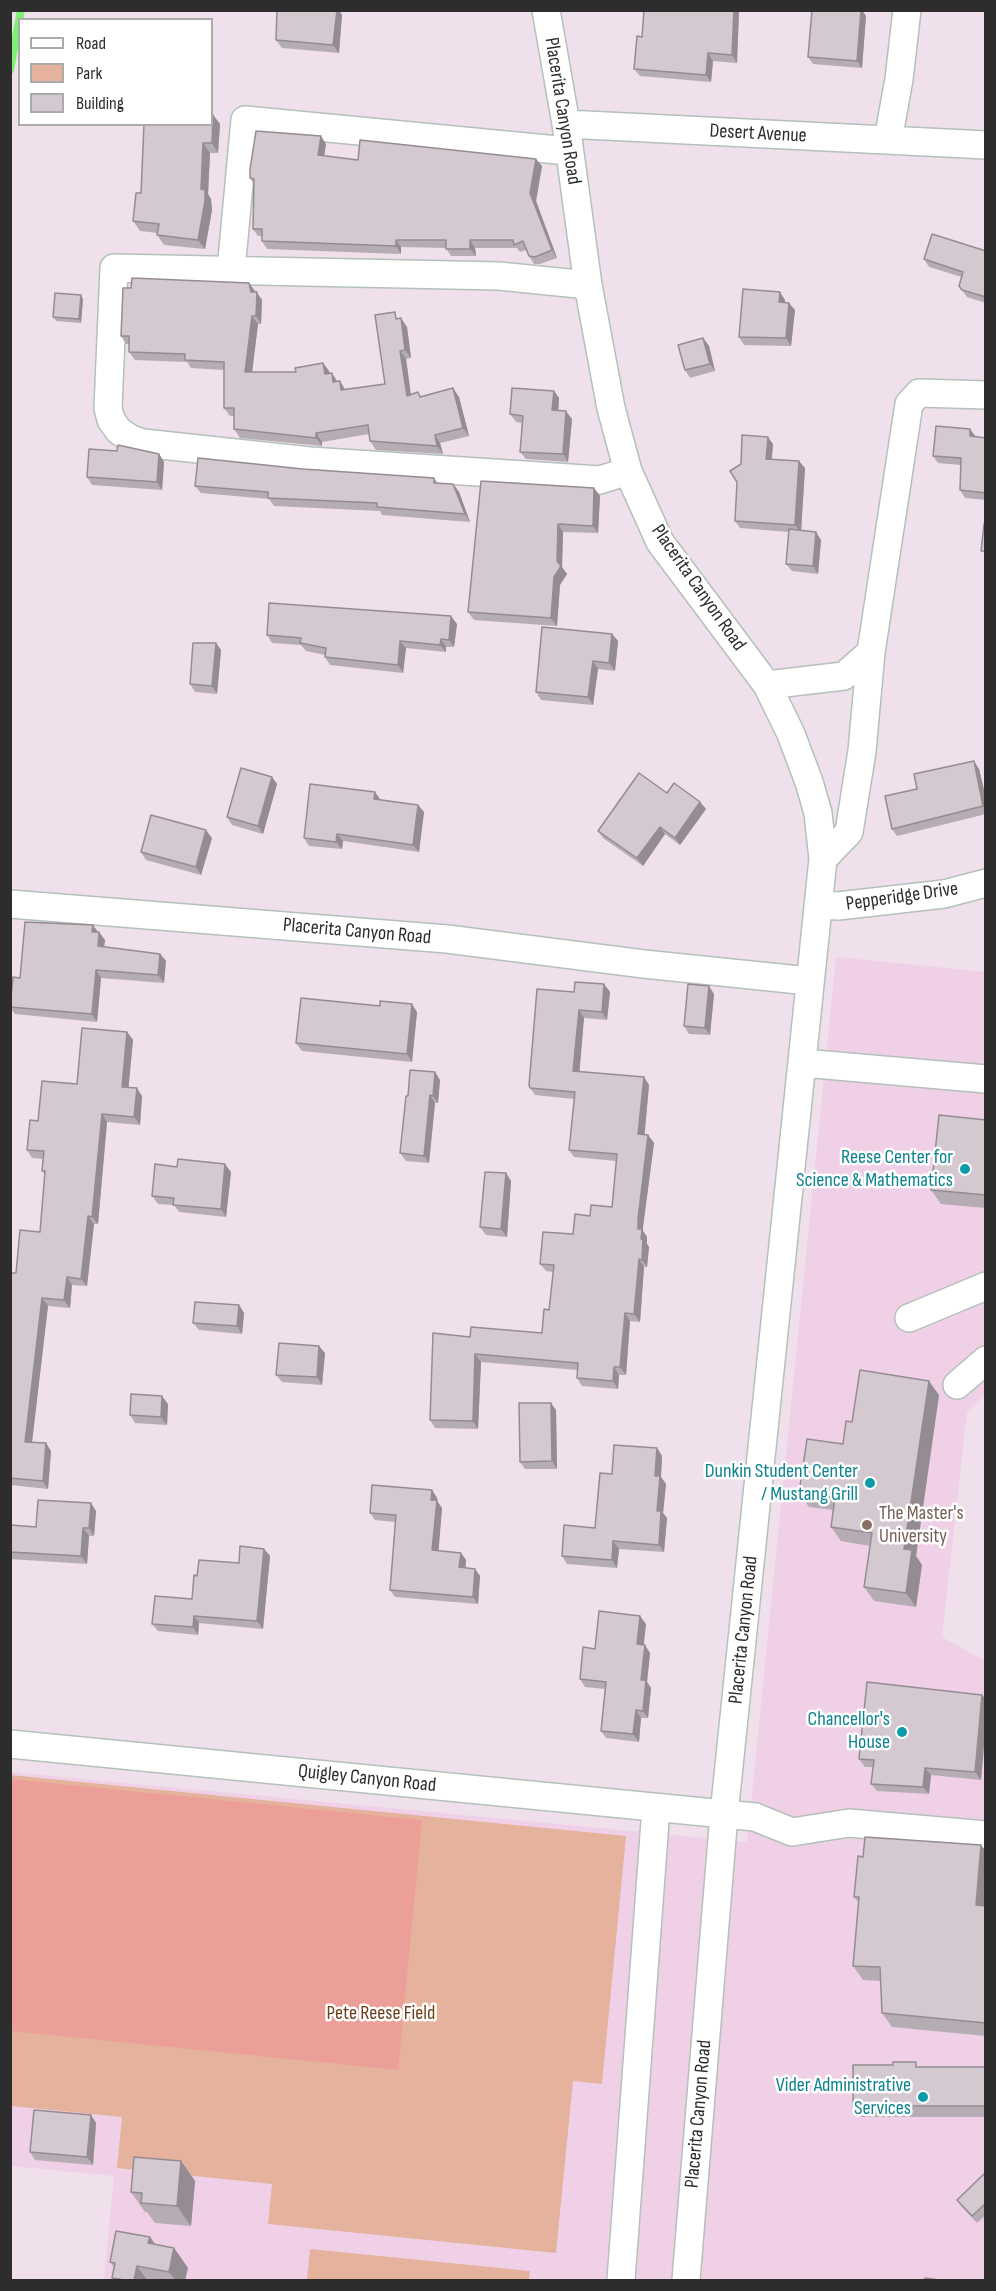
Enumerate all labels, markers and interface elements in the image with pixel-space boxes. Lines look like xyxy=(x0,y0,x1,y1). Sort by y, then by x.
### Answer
legend xyxy=(18,18,213,126)
text: Road xyxy=(76,33,106,54)
street label: Placerita Canyon Road xyxy=(539,36,585,186)
text: Park xyxy=(76,63,102,84)
text: Building xyxy=(76,93,124,114)
street label: Desert Avenue xyxy=(709,119,807,149)
street label: Placerita Canyon Road xyxy=(646,520,750,656)
street label: Pepperidge Drive xyxy=(844,877,960,917)
street label: Placerita Canyon Road xyxy=(282,914,432,950)
place label: Reese Center for Science & Mathematics xyxy=(796,1146,953,1193)
marker: Reese Center for Science & Mathematics xyxy=(958,1162,972,1176)
place label: Dunkin Student Center / Mustang Grill xyxy=(705,1460,858,1507)
marker: Dunkin Student Center / Mustang Grill xyxy=(863,1476,877,1490)
place label: The Master's University xyxy=(879,1502,964,1549)
marker: The Master's University xyxy=(860,1518,874,1532)
street label: Placerita Canyon Road xyxy=(724,1555,764,1705)
place label: Chancellor's House xyxy=(808,1708,890,1755)
marker: Chancellor's House xyxy=(895,1725,909,1739)
street label: Quigley Canyon Road xyxy=(297,1760,437,1798)
park label: Pete Reese Field xyxy=(327,2002,435,2026)
street label: Placerita Canyon Road xyxy=(681,2039,717,2189)
place label: Vider Administrative Services xyxy=(776,2074,911,2121)
marker: Vider Administrative Services xyxy=(916,2090,930,2104)

